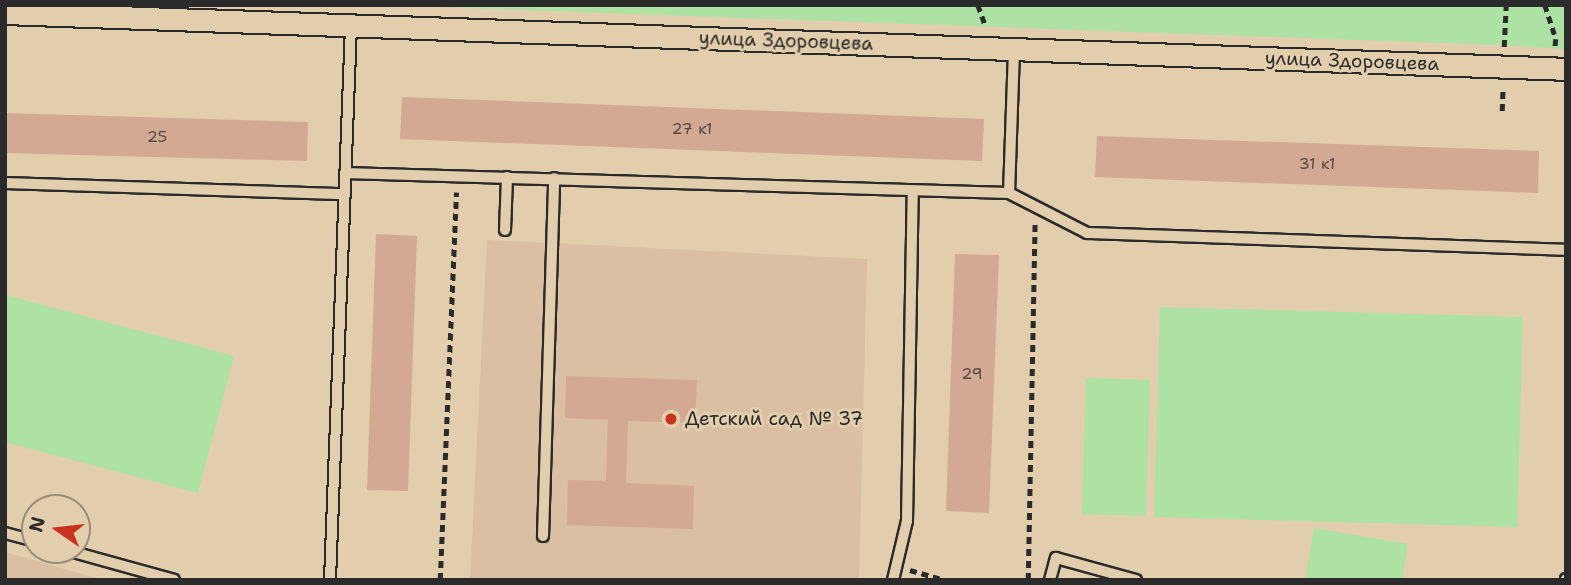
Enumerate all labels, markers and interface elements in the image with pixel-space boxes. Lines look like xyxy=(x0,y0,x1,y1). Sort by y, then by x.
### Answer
street label: улица Здоровцева xyxy=(698,27,874,55)
street label: улица Здоровцева xyxy=(1264,47,1440,75)
house number: 27 к1 xyxy=(672,119,712,139)
house number: 25 xyxy=(147,127,167,147)
house number: 31 к1 xyxy=(1299,154,1335,174)
house number: 29 xyxy=(961,364,983,384)
place label: Детский сад № 37 xyxy=(685,408,863,430)
marker: Детский сад № 37 xyxy=(663,411,679,427)
north arrow xyxy=(21,494,91,564)
text: N xyxy=(23,514,51,535)

